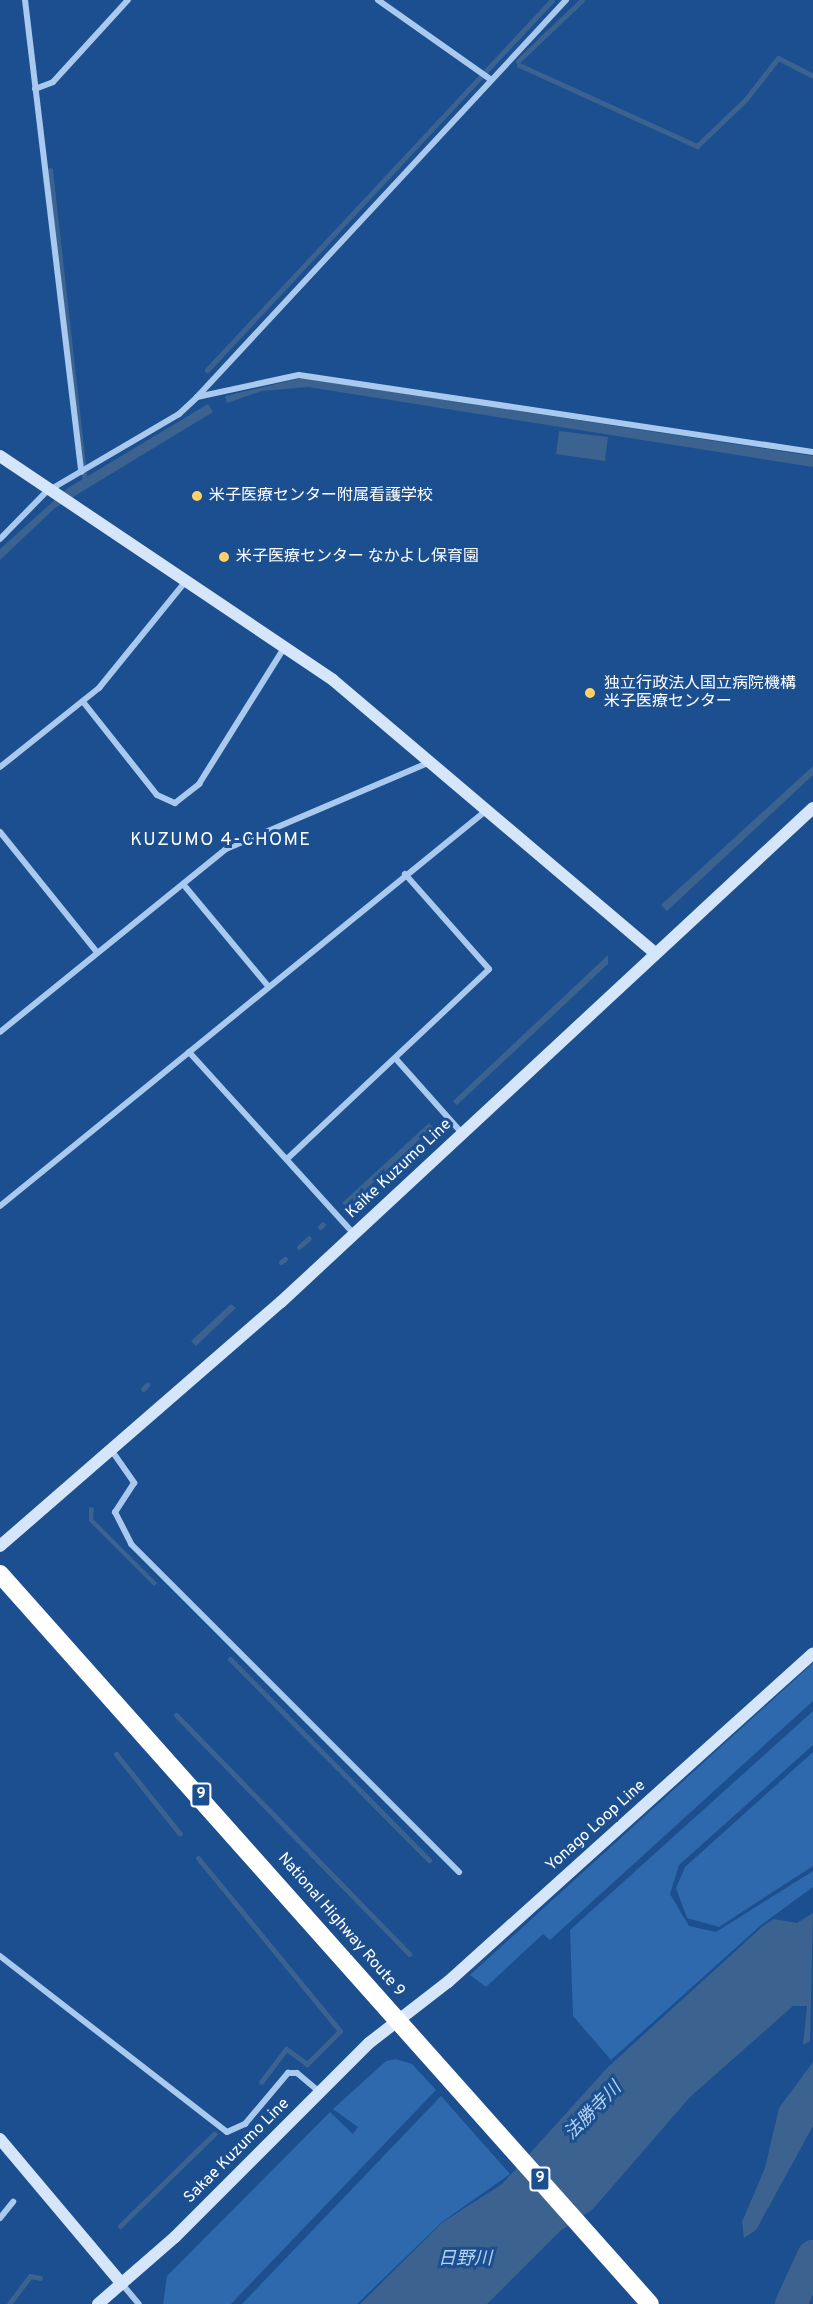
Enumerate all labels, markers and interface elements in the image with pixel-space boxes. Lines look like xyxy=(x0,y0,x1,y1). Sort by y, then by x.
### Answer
place label: 米子医療センター附属看護学校 xyxy=(209,486,433,506)
marker: 米子医療センター附属看護学校 xyxy=(190,489,204,503)
place label: 米子医療センター なかよし保育園 xyxy=(236,547,480,567)
marker: 米子医療センター なかよし保育園 xyxy=(217,550,231,564)
place label: 独立行政法人国立病院機構 米子医療センター xyxy=(604,674,796,712)
marker: 独立行政法人国立病院機構 米子医療センター xyxy=(581,684,599,702)
district label: KUZUMO 4-CHOME xyxy=(130,830,312,852)
street label: Kaike Kuzumo Line xyxy=(342,1115,456,1223)
street label: Yonago Loop Line xyxy=(542,1776,650,1876)
road number: 9 xyxy=(189,1783,213,1807)
street label: National Highway Route 9 xyxy=(273,1849,409,2001)
water label: 法勝寺川 xyxy=(561,2079,627,2145)
street label: Sakae Kuzumo Line xyxy=(180,2094,294,2208)
road number: 9 xyxy=(528,2167,552,2191)
water label: 日野川 xyxy=(438,2249,492,2271)

